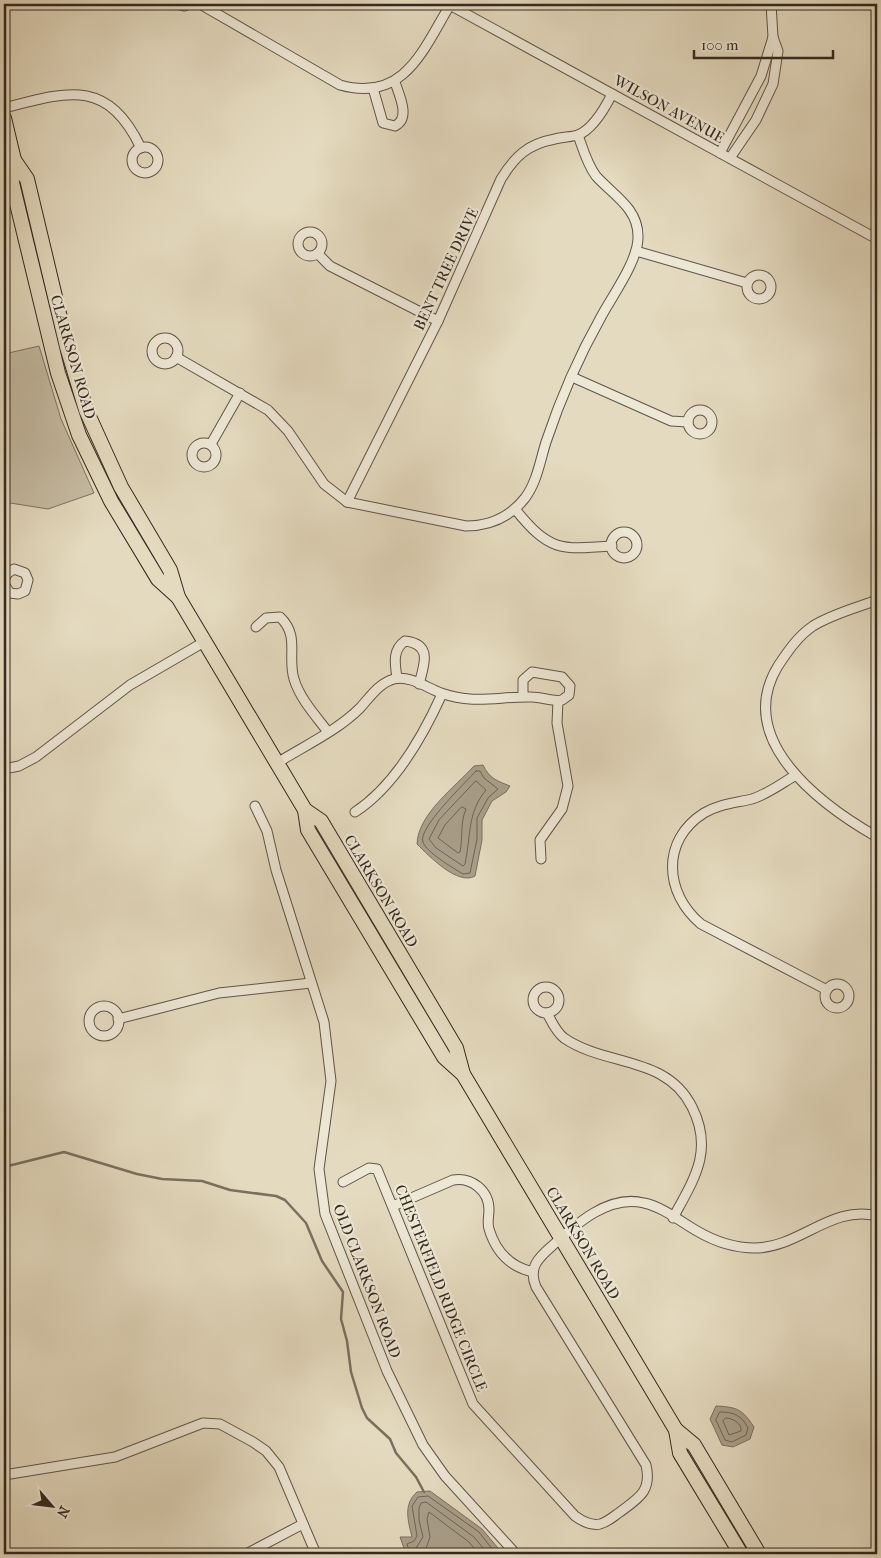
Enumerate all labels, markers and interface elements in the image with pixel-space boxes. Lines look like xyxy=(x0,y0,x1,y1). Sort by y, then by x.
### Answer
scale bar xyxy=(694,28,832,60)
text: 100 m xyxy=(701,36,739,54)
street label: WILSON AVENUE xyxy=(610,71,727,147)
street label: BENT TREE DRIVE xyxy=(410,205,482,333)
street label: CLARKSON ROAD xyxy=(47,293,99,421)
street label: CLARKSON ROAD xyxy=(340,831,422,951)
street label: CHESTERFIELD RIDGE CIRCLE xyxy=(391,1182,491,1394)
street label: CLARKSON ROAD xyxy=(542,1183,624,1303)
street label: OLD CLARKSON ROAD xyxy=(329,1201,405,1361)
north arrow xyxy=(28,1480,78,1530)
text: N xyxy=(53,1503,73,1521)

